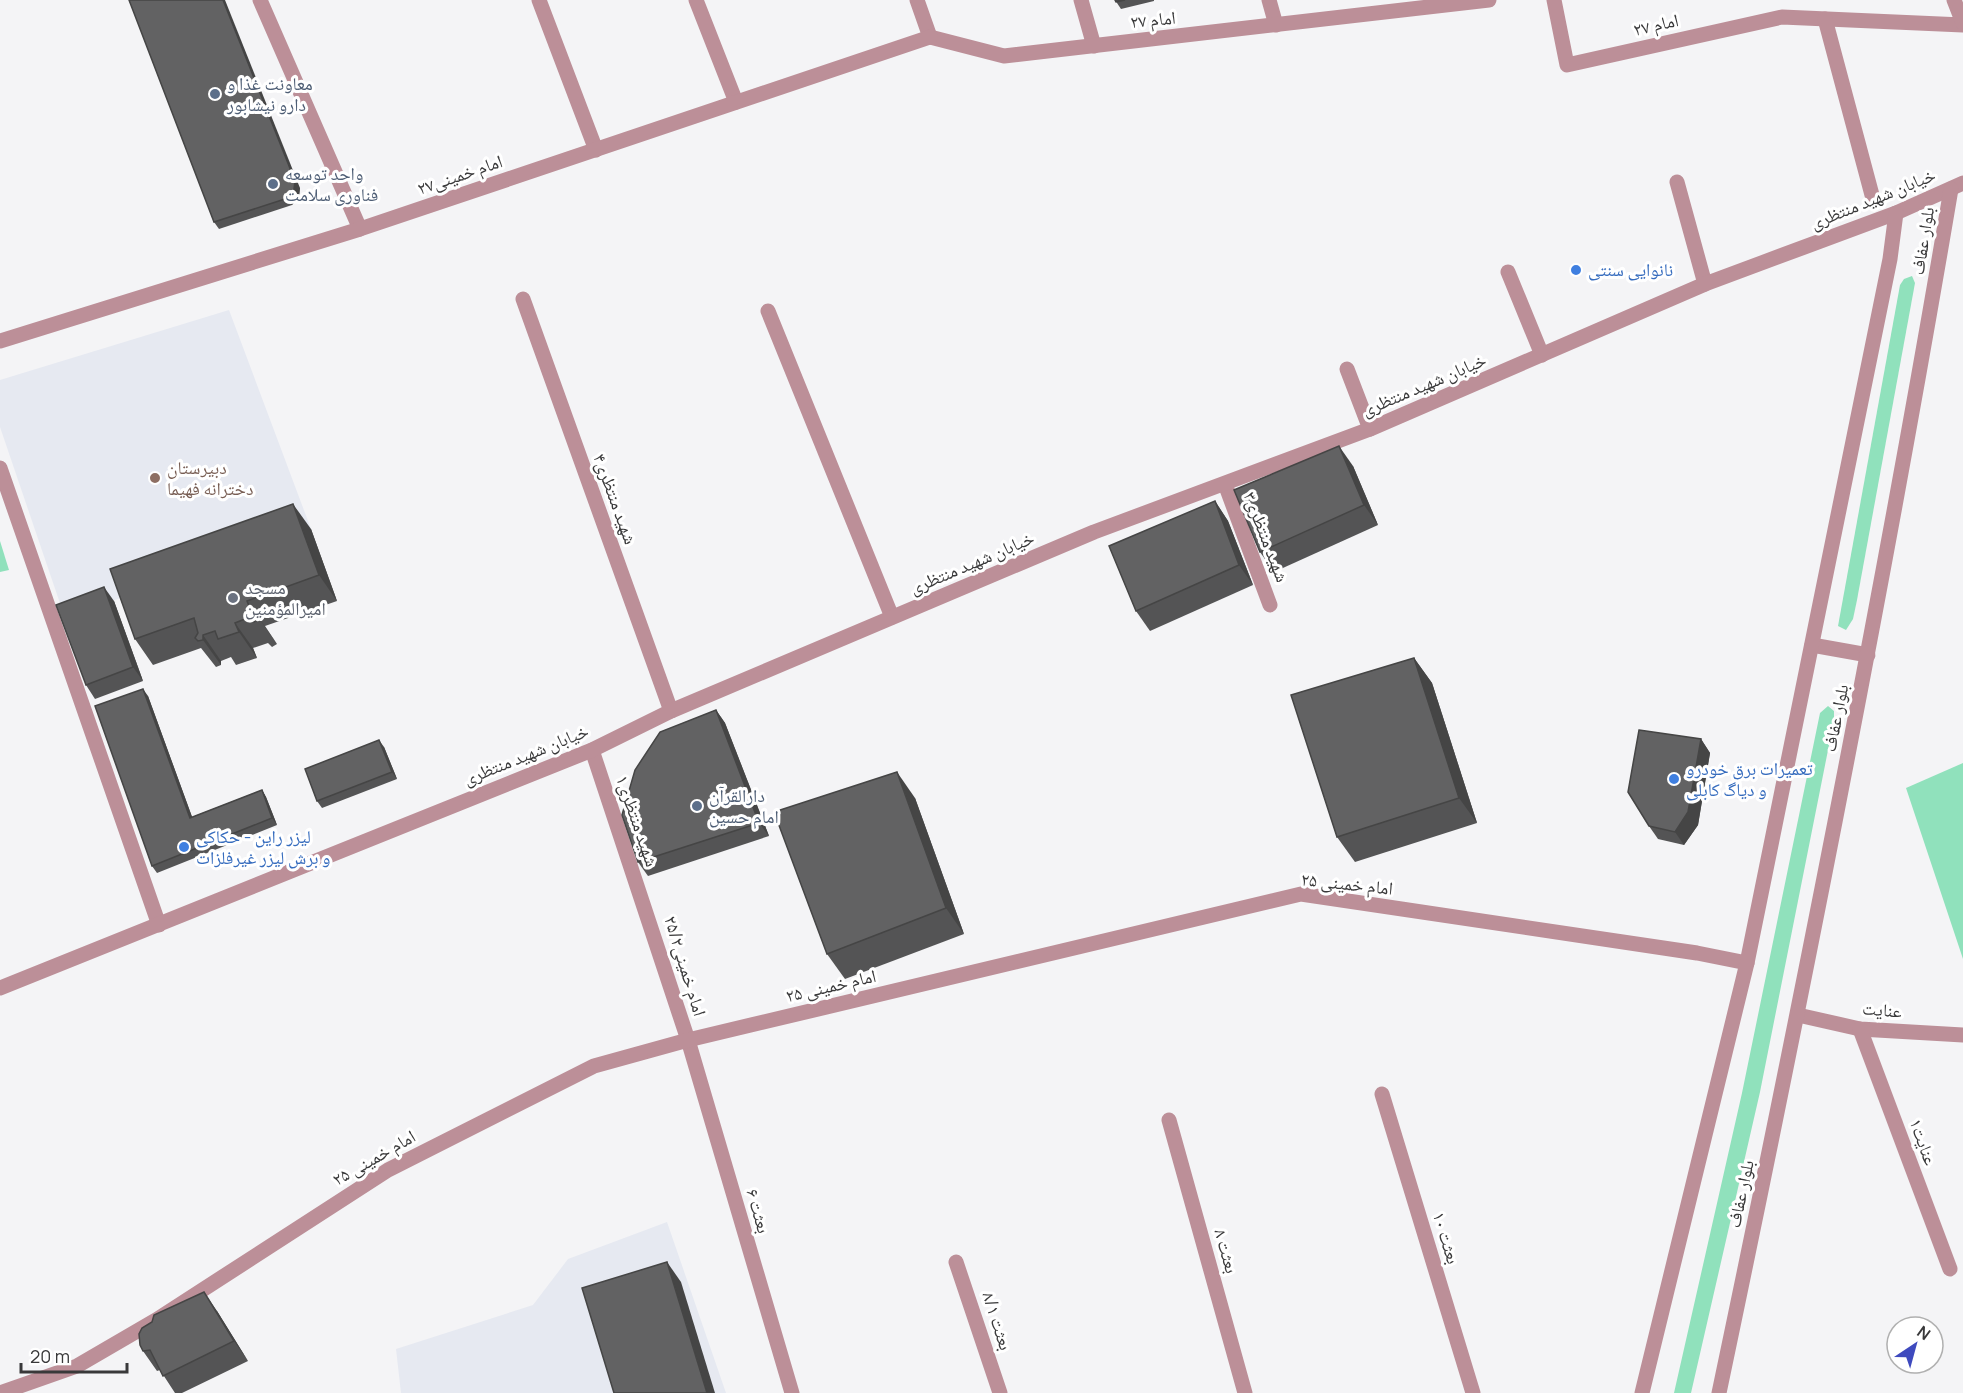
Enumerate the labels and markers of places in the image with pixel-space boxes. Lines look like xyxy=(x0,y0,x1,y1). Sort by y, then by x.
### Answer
place label: معاونت غذا و دارو نیشابور xyxy=(226,71,313,116)
marker: معاونت غذا و دارو نیشابور xyxy=(208,87,222,101)
place label: واحد توسعه فناوری سلامت xyxy=(285,161,378,206)
marker: واحد توسعه فناوری سلامت xyxy=(266,177,280,191)
place label: نانوایی سنتی xyxy=(1588,257,1673,281)
marker: نانوایی سنتی xyxy=(1569,263,1583,277)
place label: دبیرستان دخترانه فهیما xyxy=(167,455,254,500)
marker: دبیرستان دخترانه فهیما xyxy=(148,471,162,485)
place label: مسجد امیرالمؤمنین xyxy=(245,575,326,620)
marker: مسجد امیرالمؤمنین xyxy=(226,591,240,605)
place label: تعمیرات برق خودرو و دیاگ کابلی xyxy=(1686,756,1813,801)
marker: تعمیرات برق خودرو و دیاگ کابلی xyxy=(1667,772,1681,786)
place label: دارالقرآن امام حسین xyxy=(709,783,779,829)
marker: دارالقرآن امام حسین xyxy=(690,799,704,813)
place label: لیزر راین - حکاکی و برش لیزر غیرفلزات xyxy=(196,824,330,869)
marker: لیزر راین - حکاکی و برش لیزر غیرفلزات xyxy=(177,840,191,854)

